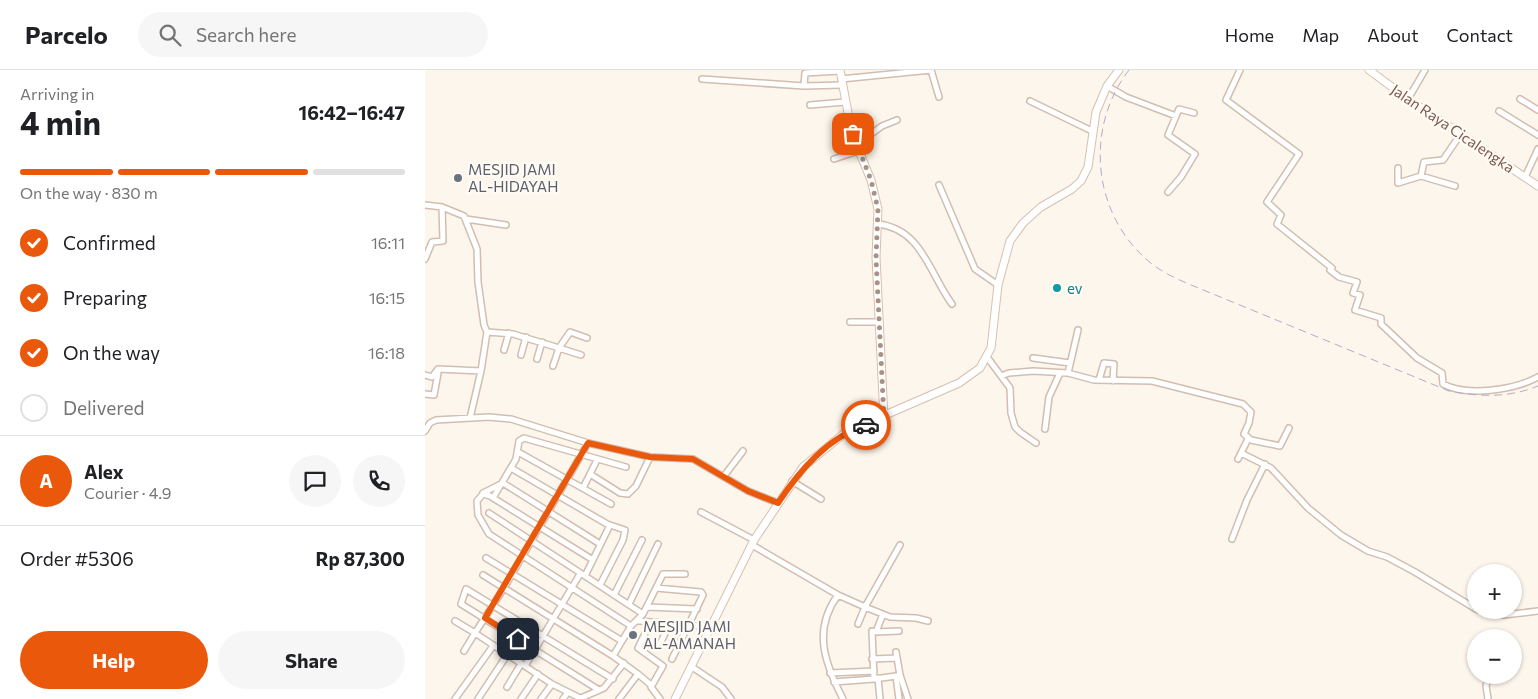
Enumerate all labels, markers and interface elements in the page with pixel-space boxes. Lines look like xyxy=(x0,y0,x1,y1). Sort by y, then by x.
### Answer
search box xyxy=(138,12,488,57)
text: Parcelo xyxy=(25,20,108,49)
icon: search xyxy=(156,21,184,49)
text: Search here xyxy=(196,23,296,46)
text: Home xyxy=(1225,24,1274,46)
text: Map xyxy=(1302,24,1339,46)
text: About xyxy=(1367,24,1419,46)
text: Contact xyxy=(1447,24,1513,46)
street label: Jalan Raya Cicalengka xyxy=(1388,80,1518,176)
text: Arriving in xyxy=(20,84,94,103)
text: 16:42–16:47 xyxy=(299,101,405,124)
text: 4 min xyxy=(20,102,101,142)
pin xyxy=(832,113,874,155)
icon: bag xyxy=(839,120,867,148)
place label: MESJID JAMI AL-HIDAYAH xyxy=(468,160,558,195)
marker: MESJID JAMI AL-HIDAYAH xyxy=(452,172,464,184)
text: On the way · 830 m xyxy=(20,183,158,202)
icon: check xyxy=(20,229,48,257)
text: Confirmed xyxy=(63,231,156,254)
text: 16:11 xyxy=(371,233,405,252)
place label: ev xyxy=(1067,279,1083,297)
marker: ev xyxy=(1051,282,1063,294)
icon: check xyxy=(20,284,48,312)
text: Preparing xyxy=(63,286,147,309)
text: 16:15 xyxy=(369,288,405,307)
icon: check xyxy=(20,339,48,367)
text: On the way xyxy=(63,341,160,364)
text: 16:18 xyxy=(368,343,405,362)
text: Delivered xyxy=(63,396,144,419)
courier xyxy=(841,400,891,450)
icon: car xyxy=(852,411,880,439)
button: chat xyxy=(289,455,341,507)
button: phone xyxy=(353,455,405,507)
text: Alex xyxy=(84,460,124,483)
text: A xyxy=(39,469,53,492)
text: Courier · 4.9 xyxy=(84,483,171,502)
text: Order #5306 xyxy=(20,547,134,570)
text: Rp 87,300 xyxy=(315,547,405,570)
map controls xyxy=(1467,564,1522,684)
button: + xyxy=(1467,564,1522,619)
place label: MESJID JAMI AL-AMANAH xyxy=(643,617,736,652)
pin xyxy=(497,618,539,660)
icon: home xyxy=(504,625,532,653)
marker: MESJID JAMI AL-AMANAH xyxy=(627,629,639,641)
button: − xyxy=(1467,629,1522,684)
button: Help xyxy=(20,631,208,689)
button: Share xyxy=(218,631,405,689)

